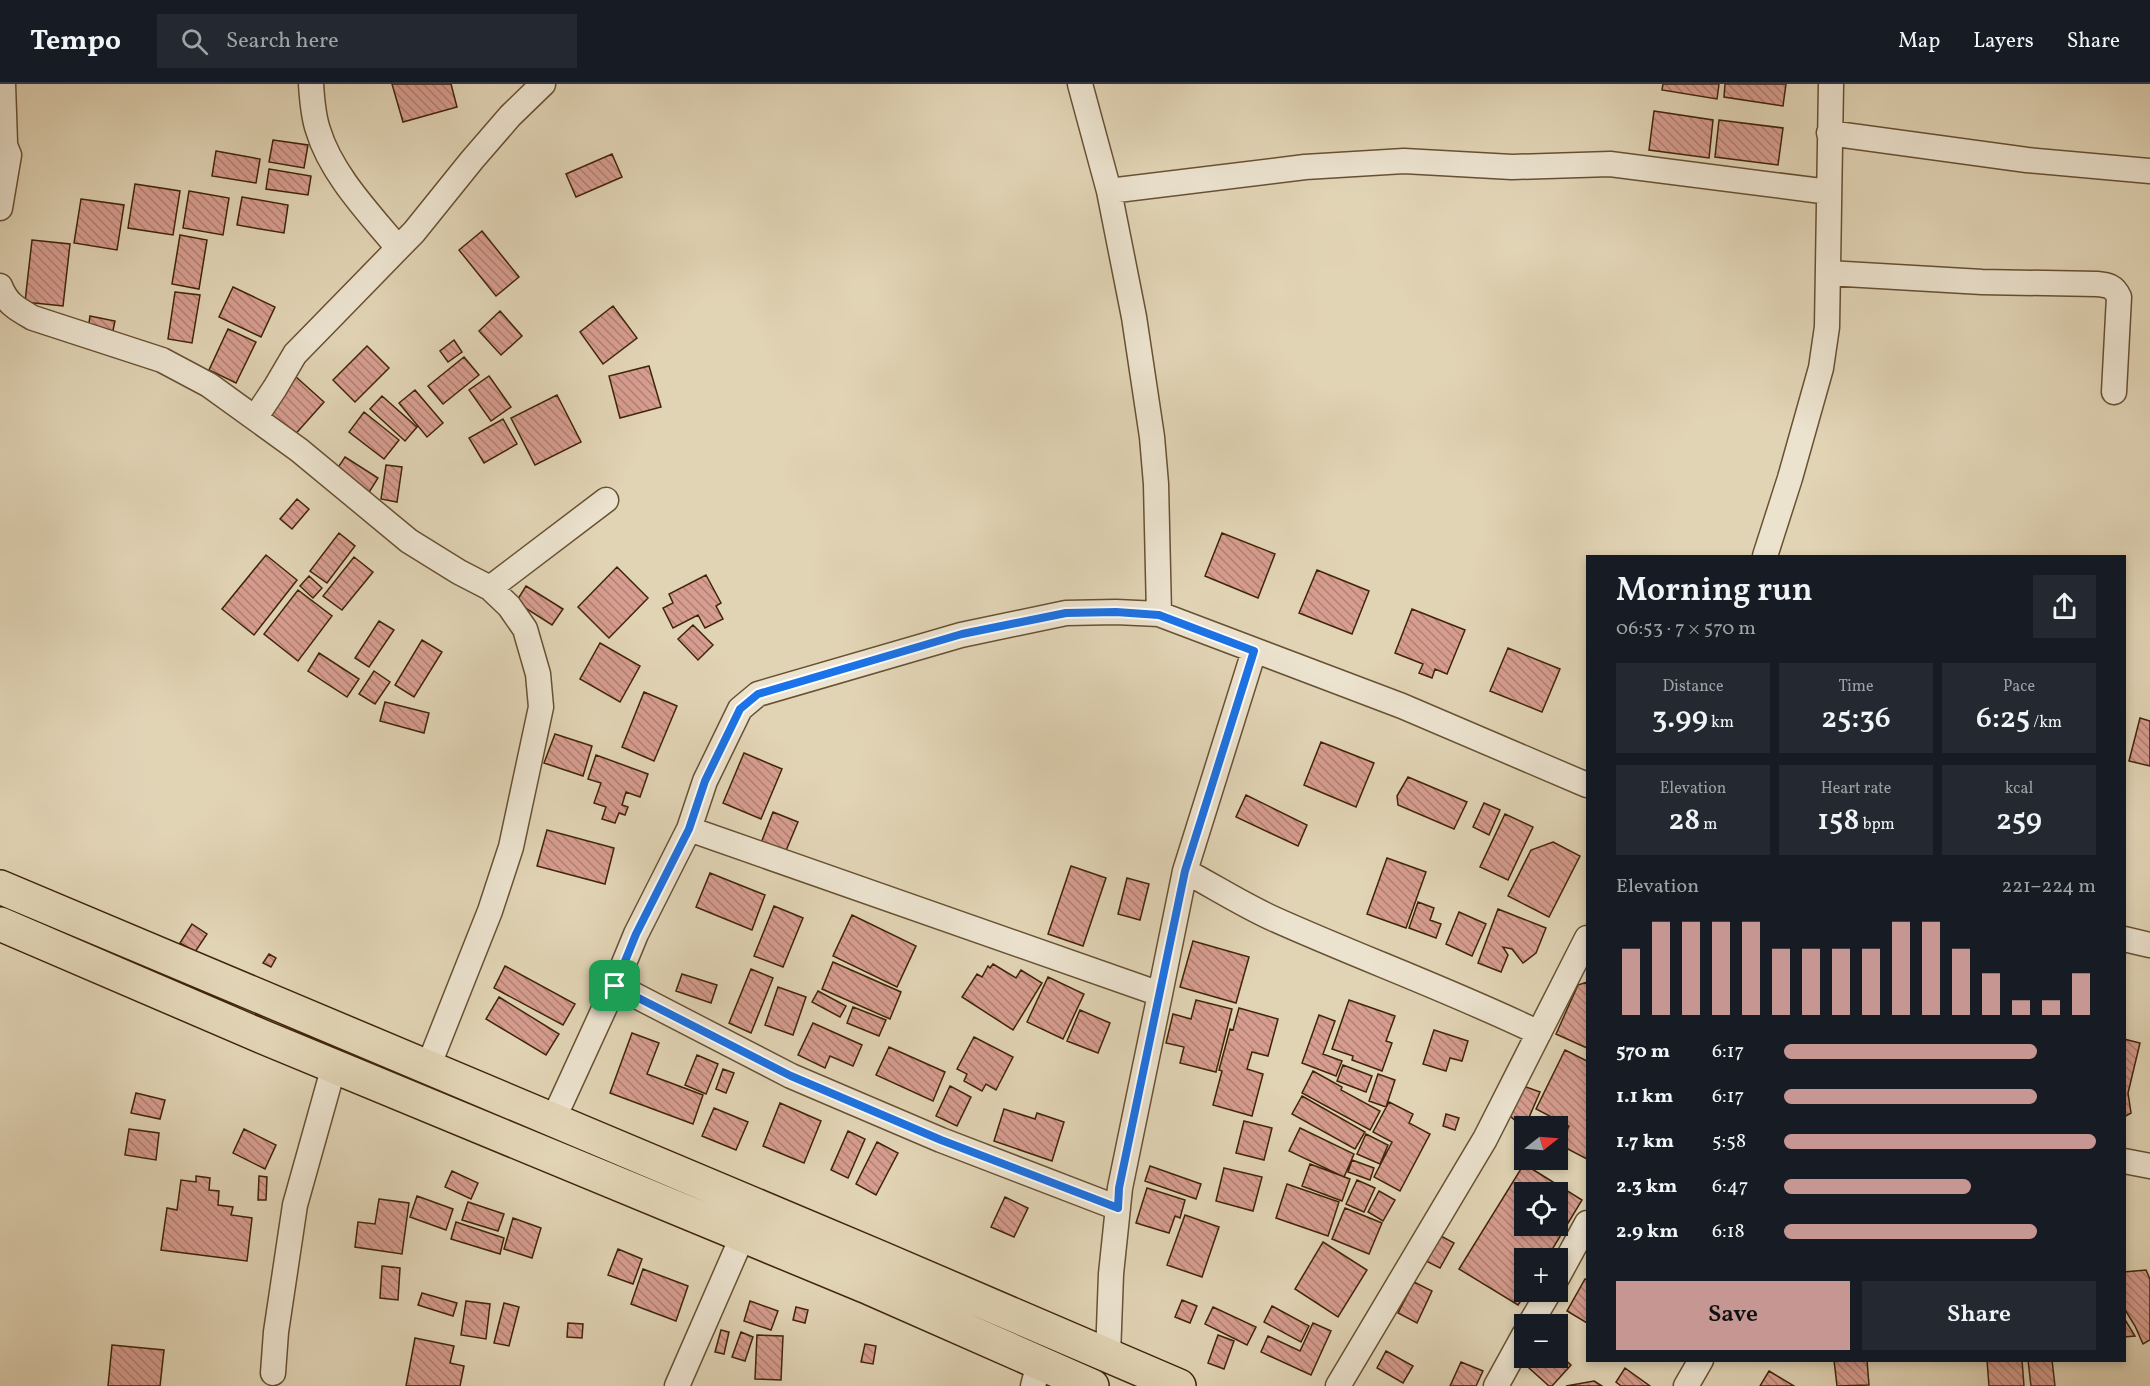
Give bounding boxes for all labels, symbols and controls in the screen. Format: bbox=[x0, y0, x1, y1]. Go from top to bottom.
search box bbox=[157, 14, 577, 68]
text: Tempo bbox=[30, 22, 121, 61]
icon: search bbox=[178, 25, 211, 58]
text: Search here bbox=[226, 26, 339, 57]
text: Map bbox=[1898, 27, 1940, 56]
text: Layers bbox=[1973, 27, 2034, 56]
text: Share bbox=[2067, 27, 2120, 56]
text: Morning run bbox=[1616, 569, 1813, 615]
button: share bbox=[2033, 575, 2096, 638]
text: 06:53 · 7 × 570 m bbox=[1616, 615, 1756, 643]
text: Distance bbox=[1662, 676, 1724, 698]
text: Time bbox=[1838, 676, 1874, 698]
text: Pace bbox=[2003, 676, 2035, 698]
text: 3.99 bbox=[1652, 698, 1708, 740]
text: 25:36 bbox=[1821, 698, 1891, 740]
text: 6:25 bbox=[1976, 698, 2030, 740]
text: km bbox=[1708, 712, 1734, 734]
text: /km bbox=[2030, 712, 2062, 734]
text: Elevation bbox=[1660, 778, 1726, 800]
text: Heart rate bbox=[1821, 778, 1891, 800]
text: kcal bbox=[2005, 778, 2033, 800]
text: 28 bbox=[1668, 800, 1700, 842]
text: 158 bbox=[1817, 800, 1859, 842]
text: 259 bbox=[1996, 800, 2042, 842]
text: m bbox=[1700, 814, 1718, 836]
text: bpm bbox=[1859, 814, 1895, 836]
text: Elevation bbox=[1616, 873, 1699, 901]
text: 221–224 m bbox=[2002, 873, 2096, 901]
pin bbox=[589, 960, 640, 1011]
icon: arrive bbox=[598, 969, 631, 1002]
text: 570 m bbox=[1616, 1038, 1670, 1066]
text: 6:17 bbox=[1712, 1038, 1744, 1066]
text: 1.1 km bbox=[1616, 1083, 1673, 1111]
text: 6:17 bbox=[1712, 1083, 1744, 1111]
north arrow bbox=[1514, 1116, 1568, 1170]
map controls bbox=[1514, 1116, 1568, 1368]
text: 1.7 km bbox=[1616, 1128, 1674, 1156]
text: 5:58 bbox=[1712, 1128, 1746, 1156]
text: 2.3 km bbox=[1616, 1173, 1677, 1201]
text: 6:47 bbox=[1712, 1173, 1748, 1201]
button: locate bbox=[1514, 1182, 1568, 1236]
text: 2.9 km bbox=[1616, 1218, 1679, 1246]
text: 6:18 bbox=[1712, 1218, 1745, 1246]
button: + bbox=[1514, 1248, 1568, 1302]
button: Save bbox=[1616, 1281, 1850, 1350]
button: Share bbox=[1862, 1281, 2096, 1350]
button: − bbox=[1514, 1314, 1568, 1368]

